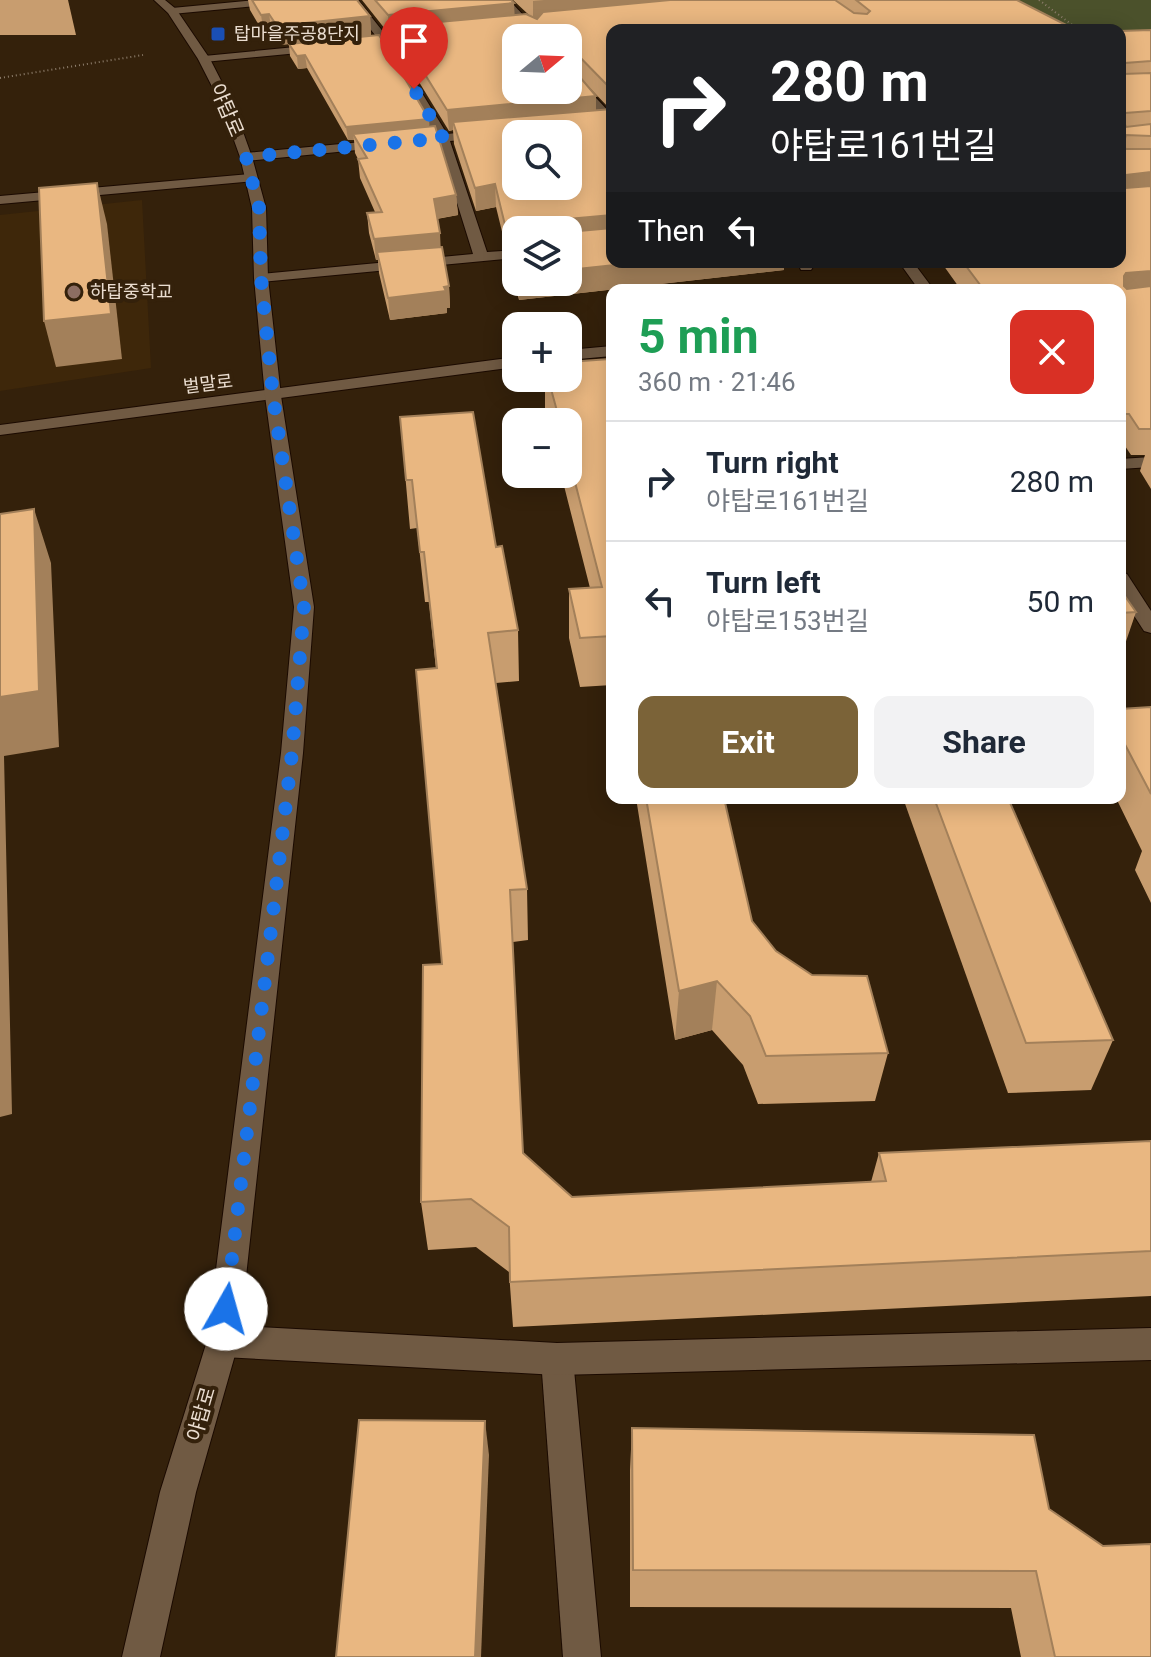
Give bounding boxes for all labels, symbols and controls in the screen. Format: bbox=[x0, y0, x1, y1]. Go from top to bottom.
pin bbox=[380, 7, 448, 89]
icon: arrive bbox=[392, 19, 436, 63]
place label: 탑마을주공8단지 bbox=[234, 23, 360, 44]
north arrow bbox=[502, 24, 582, 104]
map controls bbox=[502, 24, 582, 488]
marker: 탑마을주공8단지 bbox=[209, 25, 227, 43]
text: 280 m bbox=[770, 49, 929, 115]
icon: right bbox=[638, 56, 742, 160]
street label: 야탑로 bbox=[205, 80, 249, 140]
button: search bbox=[502, 120, 582, 200]
text: 야탑로161번길 bbox=[770, 125, 996, 167]
icon: left bbox=[721, 208, 765, 252]
text: Then bbox=[638, 213, 705, 248]
button: layers bbox=[502, 216, 582, 296]
place label: 하탑중학교 bbox=[90, 281, 173, 302]
marker: 하탑중학교 bbox=[65, 283, 83, 301]
text: 5 min bbox=[638, 308, 759, 365]
button: close bbox=[1010, 310, 1094, 394]
button: + bbox=[502, 312, 582, 392]
text: 360 m · 21:46 bbox=[638, 367, 796, 397]
street label: 벌말로 bbox=[182, 370, 234, 397]
button: − bbox=[502, 408, 582, 488]
text: Turn right bbox=[706, 445, 839, 480]
icon: right bbox=[638, 459, 682, 503]
text: 280 m bbox=[1010, 464, 1094, 499]
text: 야탑로161번길 bbox=[706, 486, 869, 516]
text: Turn left bbox=[706, 565, 821, 600]
icon: left bbox=[638, 579, 682, 623]
text: 50 m bbox=[1027, 584, 1094, 619]
text: 야탑로153번길 bbox=[706, 606, 869, 636]
button: Exit bbox=[638, 696, 858, 788]
button: Share bbox=[874, 696, 1094, 788]
position arrow bbox=[184, 1267, 268, 1351]
street label: 야탑로 bbox=[182, 1384, 220, 1444]

